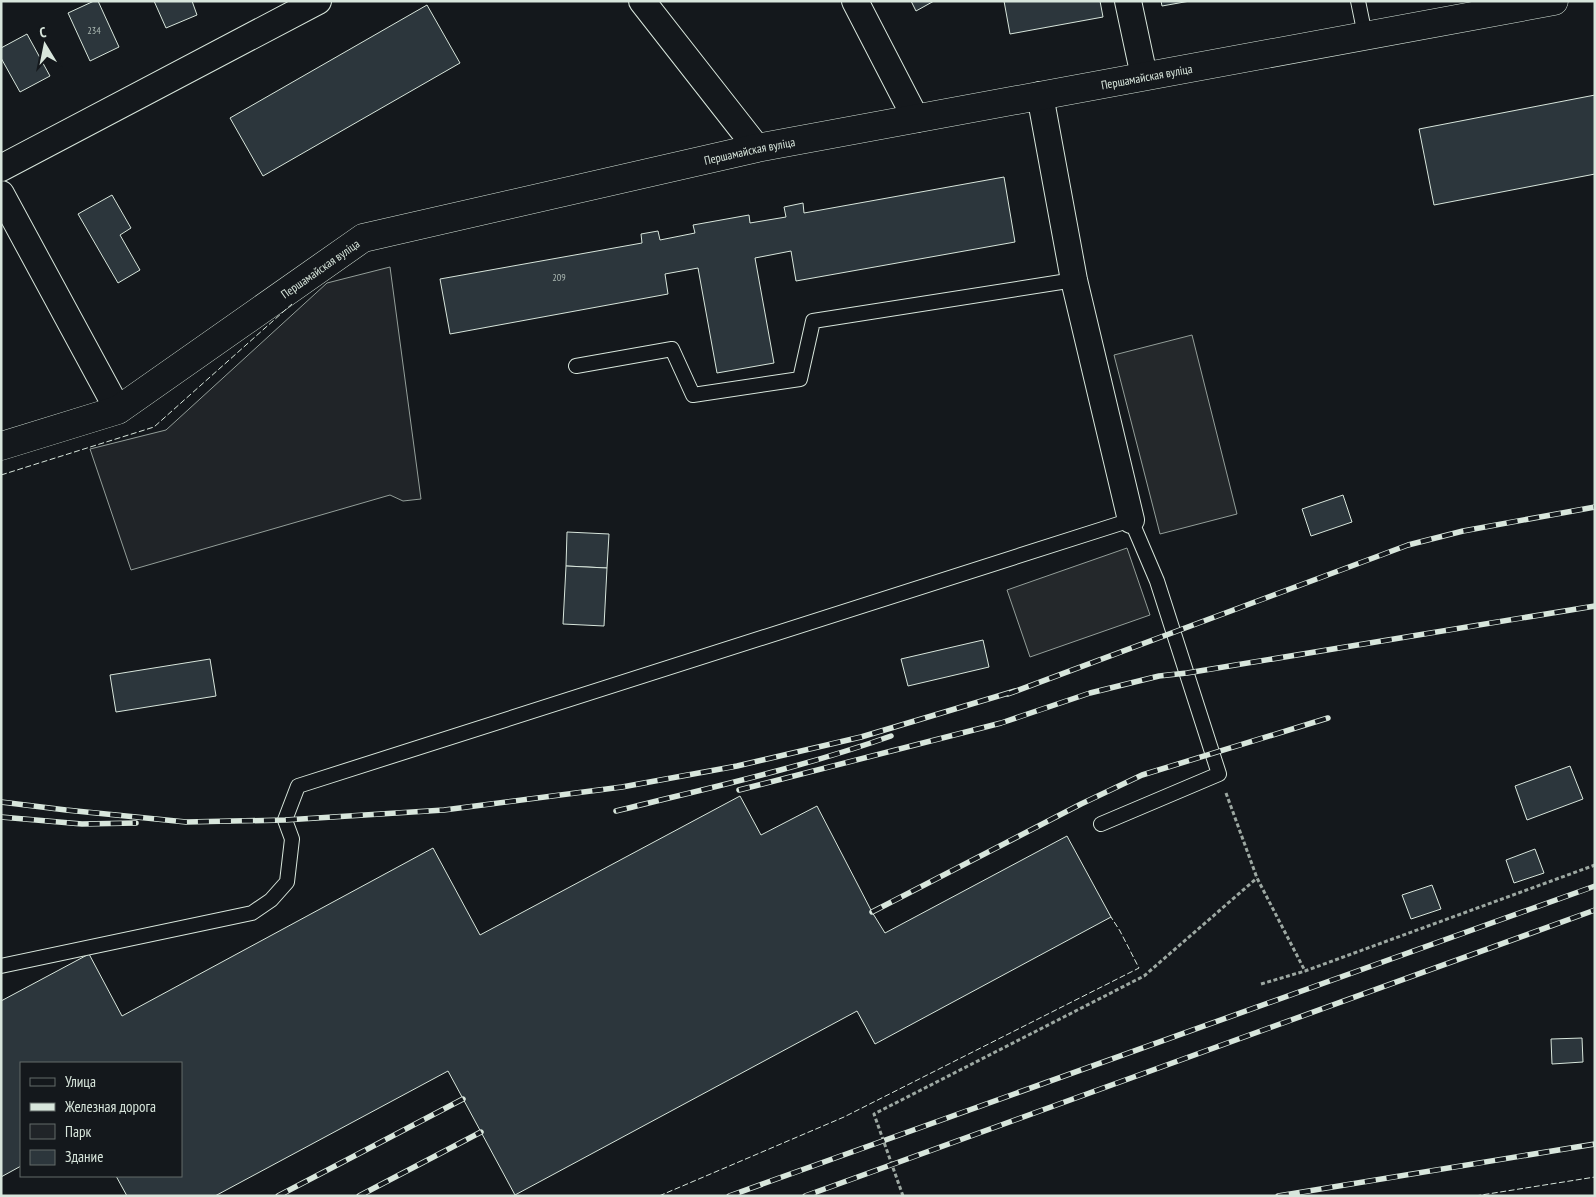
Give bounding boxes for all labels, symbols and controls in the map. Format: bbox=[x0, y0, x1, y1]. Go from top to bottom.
north arrow bbox=[20, 20, 70, 70]
text: С bbox=[38, 23, 48, 42]
house number: 234 bbox=[87, 24, 101, 37]
street label: Першамайская вуліца bbox=[1100, 60, 1194, 92]
street label: Першамайская вуліца bbox=[702, 134, 796, 167]
street label: Першамайская вуліца bbox=[278, 235, 362, 301]
house number: 209 bbox=[552, 271, 566, 284]
legend bbox=[20, 1062, 182, 1177]
text: Улица bbox=[65, 1072, 96, 1091]
text: Железная дорога bbox=[64, 1097, 156, 1116]
text: Парк bbox=[65, 1122, 91, 1141]
text: Здание bbox=[65, 1147, 103, 1166]

